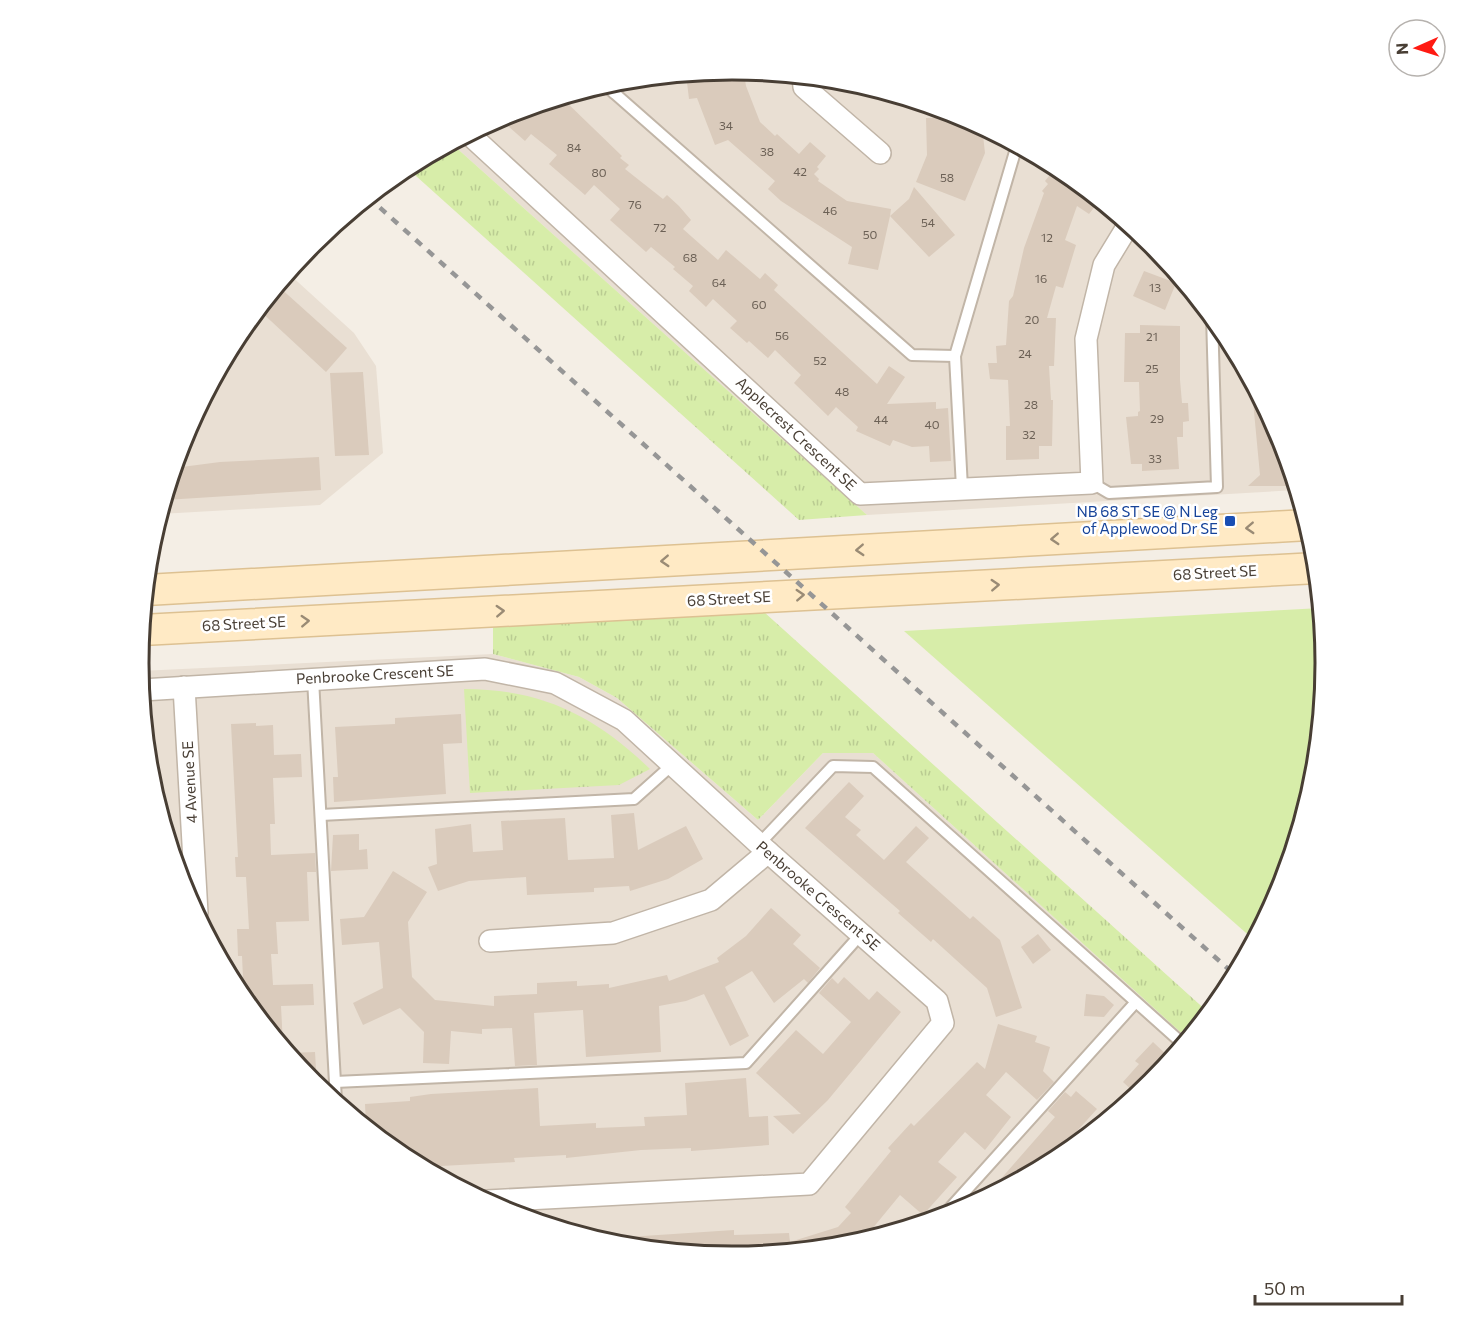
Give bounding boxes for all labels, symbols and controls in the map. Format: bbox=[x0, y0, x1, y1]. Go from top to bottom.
north arrow bbox=[1387, 18, 1447, 78]
text: N bbox=[1392, 42, 1411, 55]
house number: 34 bbox=[719, 118, 733, 132]
house number: 84 bbox=[567, 140, 581, 154]
house number: 38 bbox=[760, 144, 774, 158]
house number: 42 bbox=[793, 164, 807, 178]
house number: 80 bbox=[591, 165, 607, 179]
house number: 58 bbox=[940, 170, 954, 184]
house number: 76 bbox=[628, 197, 642, 211]
house number: 46 bbox=[823, 203, 837, 217]
house number: 54 bbox=[921, 215, 935, 229]
house number: 72 bbox=[654, 220, 667, 234]
house number: 50 bbox=[863, 227, 878, 241]
house number: 12 bbox=[1041, 230, 1053, 244]
house number: 68 bbox=[683, 250, 697, 264]
house number: 16 bbox=[1035, 271, 1047, 285]
house number: 64 bbox=[712, 275, 726, 289]
house number: 13 bbox=[1149, 280, 1161, 294]
house number: 60 bbox=[751, 297, 767, 311]
house number: 20 bbox=[1025, 312, 1039, 326]
house number: 56 bbox=[775, 328, 789, 342]
house number: 21 bbox=[1146, 329, 1158, 343]
house number: 24 bbox=[1018, 346, 1032, 360]
house number: 52 bbox=[813, 353, 827, 367]
house number: 25 bbox=[1145, 361, 1159, 375]
street label: Applecrest Crescent SE bbox=[733, 373, 861, 494]
house number: 48 bbox=[835, 384, 849, 398]
house number: 28 bbox=[1024, 397, 1038, 411]
house number: 29 bbox=[1150, 411, 1164, 425]
house number: 44 bbox=[874, 412, 888, 426]
house number: 40 bbox=[924, 417, 940, 431]
house number: 32 bbox=[1022, 427, 1036, 441]
house number: 33 bbox=[1148, 451, 1162, 465]
place label: NB 68 ST SE @ N Leg of Applewood Dr SE bbox=[1076, 502, 1218, 537]
marker: NB 68 ST SE @ N Leg of Applewood Dr SE bbox=[1223, 514, 1237, 528]
one-way arrow bbox=[1245, 521, 1254, 534]
one-way arrow bbox=[1050, 533, 1059, 546]
one-way arrow bbox=[856, 544, 865, 557]
one-way arrow bbox=[661, 555, 670, 568]
street label: 68 Street SE bbox=[1173, 561, 1257, 583]
one-way arrow bbox=[990, 578, 999, 591]
street label: 68 Street SE bbox=[687, 587, 771, 609]
one-way arrow bbox=[795, 589, 804, 602]
one-way arrow bbox=[496, 605, 505, 618]
street label: 68 Street SE bbox=[202, 612, 286, 634]
one-way arrow bbox=[301, 615, 310, 628]
street label: Penbrooke Crescent SE bbox=[295, 661, 454, 687]
street label: 4 Avenue SE bbox=[178, 740, 200, 824]
street label: Penbrooke Crescent SE bbox=[753, 837, 884, 954]
scale bar bbox=[1255, 1268, 1402, 1306]
text: 50 m bbox=[1264, 1277, 1305, 1299]

